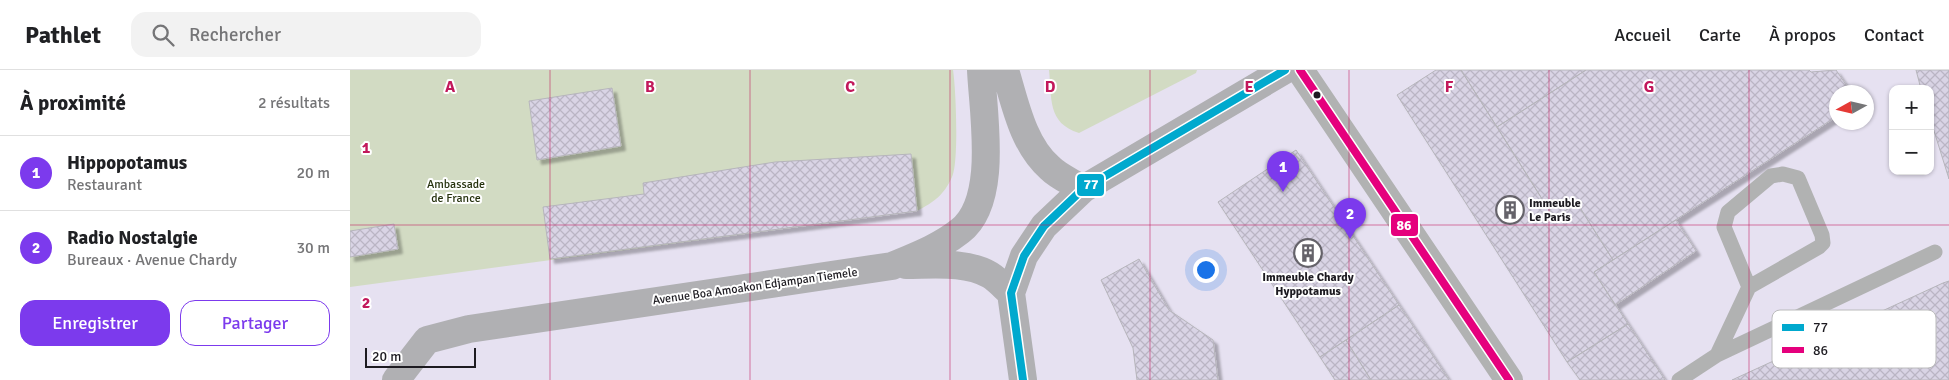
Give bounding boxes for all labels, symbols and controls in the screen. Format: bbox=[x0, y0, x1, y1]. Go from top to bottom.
search box bbox=[131, 12, 481, 57]
text: Pathlet bbox=[25, 20, 101, 50]
icon: search bbox=[149, 21, 177, 49]
text: Rechercher bbox=[189, 23, 281, 47]
text: Accueil bbox=[1614, 24, 1671, 46]
text: Carte bbox=[1699, 24, 1741, 46]
text: À propos bbox=[1769, 24, 1836, 46]
text: Contact bbox=[1864, 24, 1924, 46]
text: A bbox=[445, 77, 456, 97]
text: B bbox=[645, 77, 655, 97]
text: C bbox=[845, 77, 855, 97]
text: D bbox=[1045, 77, 1056, 97]
text: E bbox=[1244, 77, 1254, 97]
text: F bbox=[1445, 77, 1454, 97]
text: G bbox=[1644, 77, 1654, 97]
north arrow bbox=[1829, 85, 1874, 130]
map controls bbox=[1889, 85, 1934, 175]
button: + bbox=[1889, 85, 1934, 130]
text: À proximité bbox=[20, 90, 126, 116]
unlabelled marker bbox=[1312, 90, 1322, 100]
text: 2 résultats bbox=[258, 93, 330, 113]
button: − bbox=[1889, 130, 1934, 175]
text: 1 bbox=[362, 138, 371, 158]
text: Hippopotamus bbox=[67, 151, 187, 175]
pin: 1 bbox=[1267, 151, 1299, 192]
text: 1 bbox=[32, 163, 40, 183]
text: 20 m bbox=[296, 163, 330, 183]
line badge: 77 bbox=[1076, 173, 1105, 197]
text: Restaurant bbox=[67, 175, 142, 195]
text: 77 bbox=[1083, 176, 1099, 193]
park label: Ambassade de France bbox=[427, 177, 485, 206]
building icon: Immeuble Le Paris bbox=[1495, 195, 1525, 225]
place label: Immeuble Le Paris bbox=[1529, 196, 1581, 225]
pin: 2 bbox=[1334, 198, 1366, 239]
line badge: 86 bbox=[1390, 213, 1419, 237]
text: 86 bbox=[1396, 217, 1412, 234]
text: Radio Nostalgie bbox=[67, 226, 198, 250]
text: 2 bbox=[32, 238, 40, 258]
text: 30 m bbox=[296, 238, 330, 258]
building icon: Immeuble Chardy Hyppotamus bbox=[1293, 238, 1323, 268]
text: Bureaux · Avenue Chardy bbox=[67, 250, 237, 270]
your location bbox=[1193, 257, 1219, 283]
street label: Avenue Boa Amoakon Edjampan Tiemele bbox=[652, 265, 858, 308]
place label: Immeuble Chardy Hyppotamus bbox=[1262, 270, 1354, 299]
text: 2 bbox=[362, 293, 370, 313]
button: Enregistrer bbox=[20, 300, 170, 346]
button: Partager bbox=[180, 300, 330, 346]
legend bbox=[1772, 310, 1936, 368]
text: 77 bbox=[1813, 319, 1828, 336]
text: 86 bbox=[1813, 342, 1828, 359]
scale bar bbox=[365, 345, 476, 368]
text: 20 m bbox=[372, 348, 401, 365]

